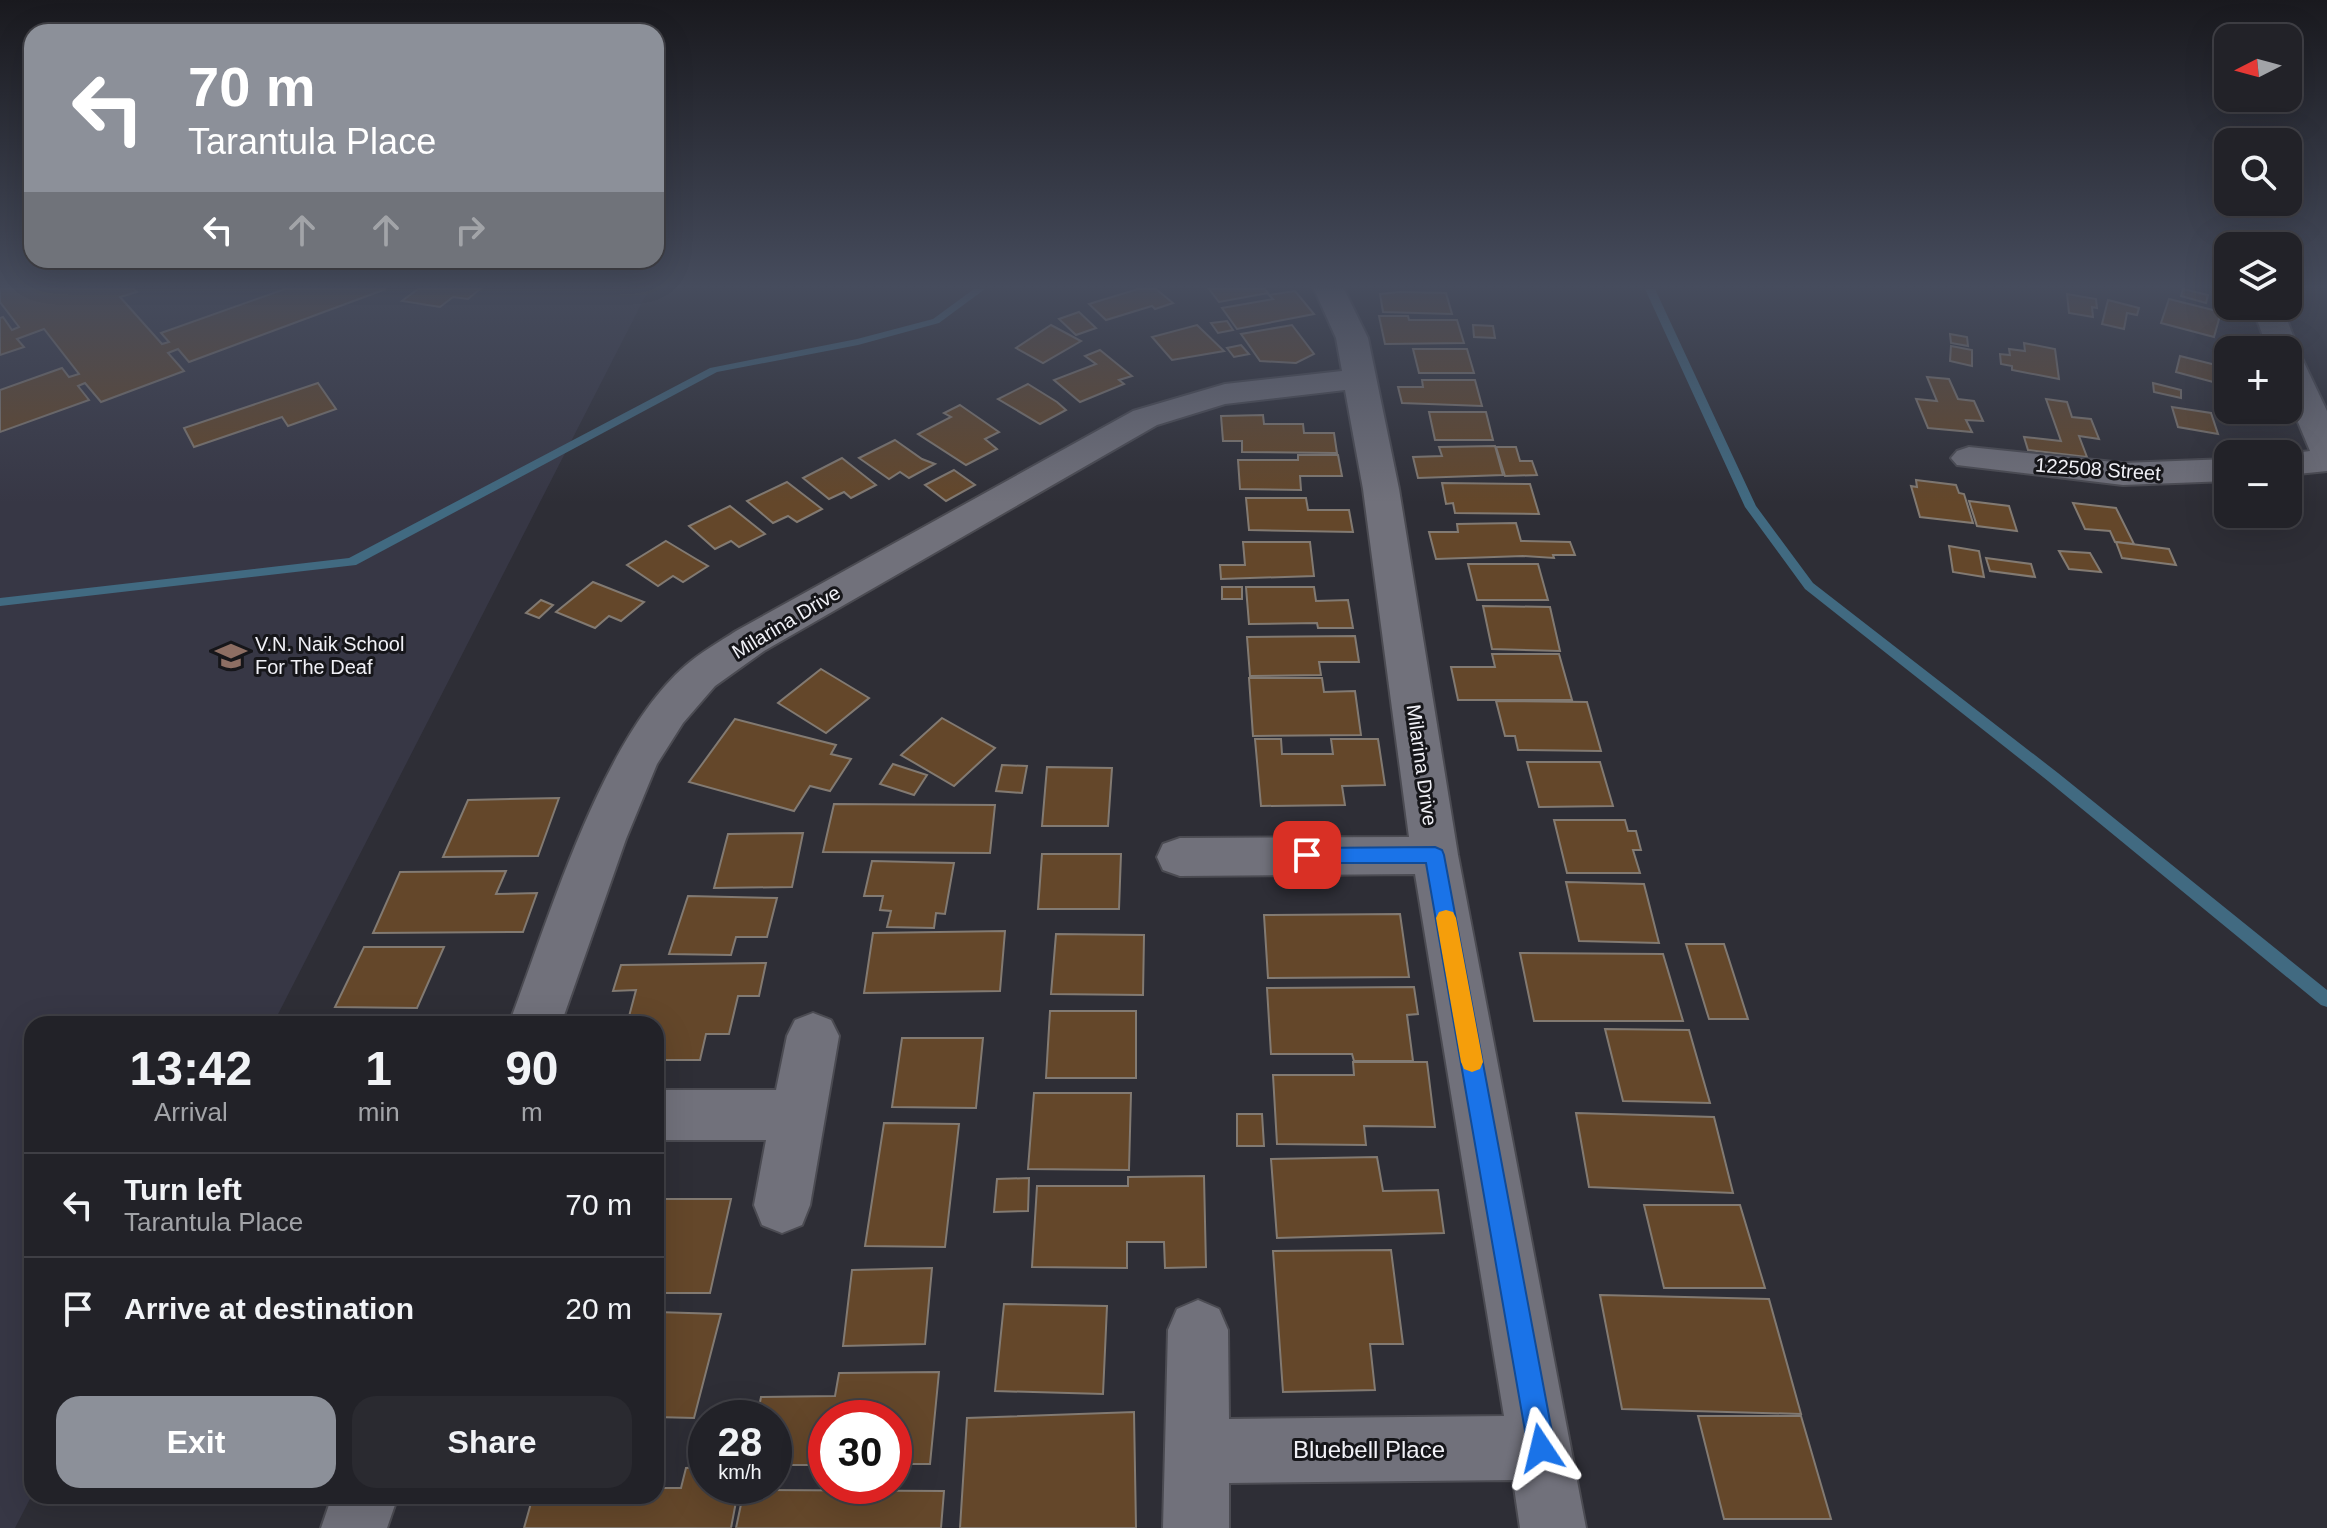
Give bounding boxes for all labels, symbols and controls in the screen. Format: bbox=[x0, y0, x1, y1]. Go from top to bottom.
north arrow bbox=[2214, 24, 2302, 112]
map controls bbox=[2214, 24, 2302, 528]
text: 70 m bbox=[188, 55, 316, 118]
icon: left bbox=[56, 56, 160, 160]
text: Tarantula Place bbox=[188, 121, 436, 162]
button: search bbox=[2214, 128, 2302, 216]
icon: left bbox=[196, 208, 240, 252]
icon: ahead bbox=[280, 208, 324, 252]
icon: ahead bbox=[364, 208, 408, 252]
icon: right bbox=[448, 208, 492, 252]
button: layers bbox=[2214, 232, 2302, 320]
button: + bbox=[2214, 336, 2302, 424]
button: − bbox=[2214, 440, 2302, 528]
street label: 122508 Street bbox=[2035, 454, 2162, 484]
street label: Milarina Drive bbox=[728, 581, 844, 663]
place label: V.N. Naik School For The Deaf bbox=[255, 633, 404, 678]
school or university icon: V.N. Naik School For The Deaf bbox=[214, 639, 248, 673]
street label: Milarina Drive bbox=[1403, 703, 1441, 827]
pin bbox=[1273, 821, 1341, 889]
icon: arrive bbox=[1285, 833, 1329, 877]
text: 13:42 bbox=[129, 1042, 252, 1095]
text: 1 bbox=[365, 1042, 392, 1095]
text: 90 bbox=[505, 1042, 559, 1095]
text: Arrival bbox=[154, 1097, 228, 1127]
text: min bbox=[358, 1097, 400, 1127]
text: m bbox=[521, 1097, 543, 1127]
text: Turn left bbox=[124, 1173, 242, 1206]
icon: left bbox=[56, 1183, 100, 1227]
text: 70 m bbox=[565, 1188, 632, 1221]
text: Tarantula Place bbox=[124, 1207, 303, 1237]
icon: arrive bbox=[56, 1287, 100, 1331]
text: Arrive at destination bbox=[124, 1292, 414, 1325]
text: 20 m bbox=[565, 1292, 632, 1325]
button: Exit bbox=[56, 1396, 336, 1488]
button: Share bbox=[352, 1396, 632, 1488]
speed limit sign: 30 bbox=[808, 1400, 912, 1504]
position arrow bbox=[1499, 1406, 1583, 1490]
text: 28 bbox=[718, 1420, 762, 1464]
street label: Bluebell Place bbox=[1293, 1436, 1445, 1463]
text: km/h bbox=[718, 1461, 762, 1483]

